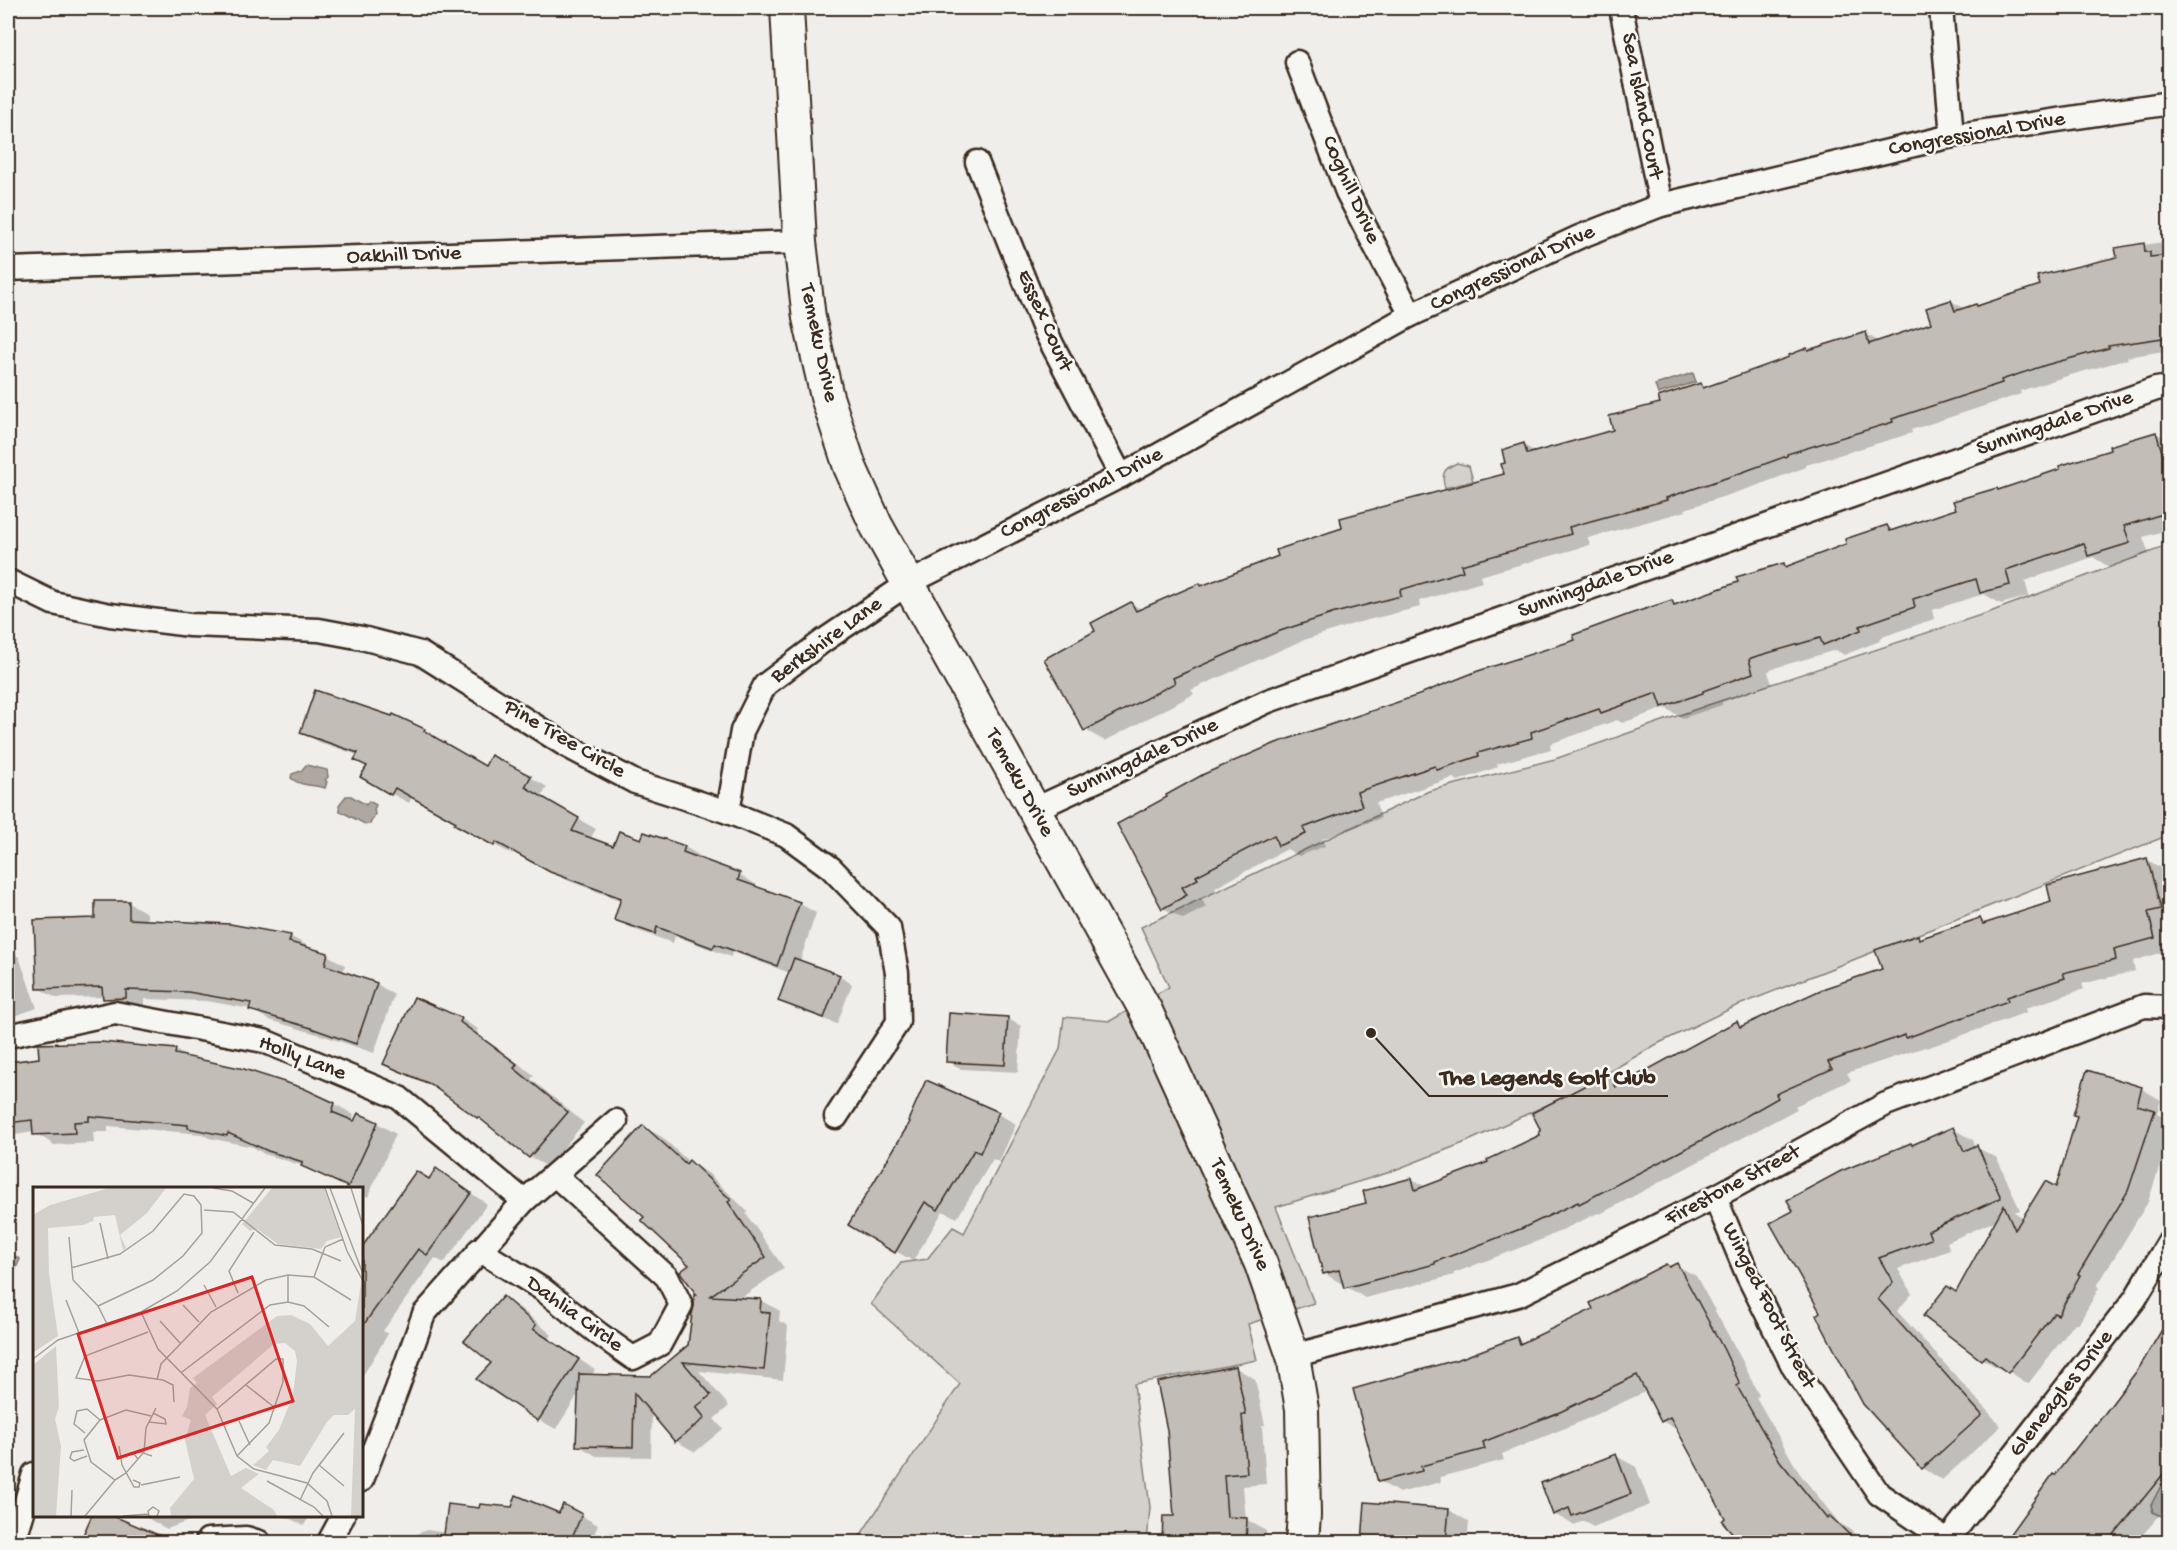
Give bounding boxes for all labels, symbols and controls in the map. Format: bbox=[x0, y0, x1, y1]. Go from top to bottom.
street label: Sea Island Court bbox=[1614, 31, 1668, 183]
street label: Congressional Drive bbox=[1887, 107, 2068, 163]
street label: Coghill Drive bbox=[1315, 132, 1386, 249]
street label: Congressional Drive bbox=[1427, 219, 1600, 319]
street label: Oakhill Drive bbox=[346, 241, 462, 271]
street label: Essex Court bbox=[1010, 266, 1079, 378]
street label: Temeku Drive bbox=[792, 280, 843, 405]
street label: Sunningdale Drive bbox=[1973, 385, 2137, 463]
street label: Congressional Drive bbox=[997, 442, 1168, 546]
street label: Sunningdale Drive bbox=[1515, 545, 1678, 625]
street label: Berkshire Lane bbox=[765, 592, 888, 691]
street label: Pine Tree Circle bbox=[498, 694, 630, 786]
street label: Sunningdale Drive bbox=[1063, 712, 1223, 805]
street label: Temeku Drive bbox=[978, 722, 1060, 842]
street label: Holly Lane bbox=[254, 1030, 350, 1088]
callout: The Legends Golf Club bbox=[1429, 1054, 1668, 1096]
text: The Legends Golf Club bbox=[1438, 1065, 1656, 1094]
street label: Firestone Street bbox=[1660, 1139, 1807, 1233]
street label: Temeku Drive bbox=[1202, 1153, 1276, 1276]
inset map bbox=[33, 1187, 363, 1517]
street label: Winged Foot Street bbox=[1715, 1219, 1822, 1395]
street label: Dahlia Circle bbox=[519, 1270, 628, 1359]
street label: Gleneagles Drive bbox=[2004, 1325, 2120, 1463]

